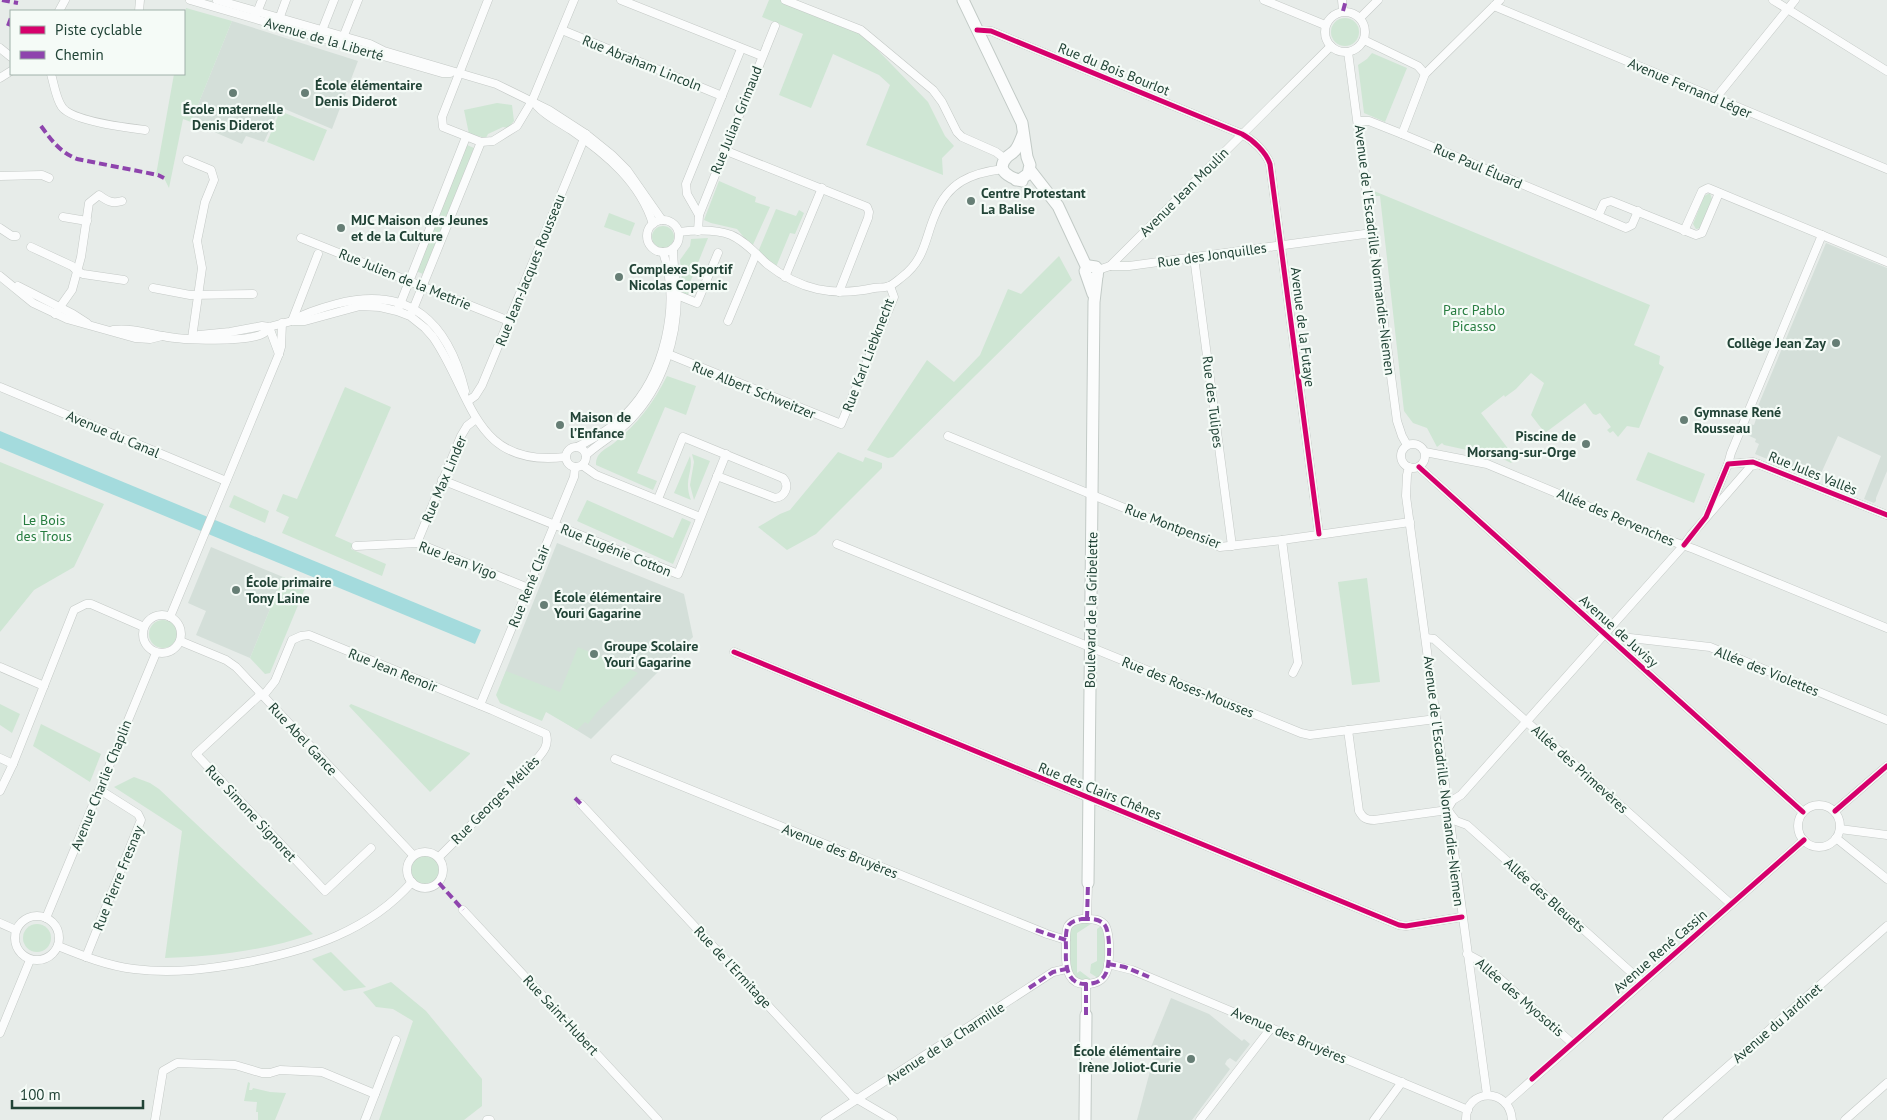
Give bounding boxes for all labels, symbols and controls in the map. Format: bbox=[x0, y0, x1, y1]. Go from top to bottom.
legend bbox=[10, 10, 185, 75]
street label: Avenue de la Liberté bbox=[262, 13, 386, 65]
text: Piste cyclable bbox=[55, 20, 142, 39]
street label: Rue Abraham Lincoln bbox=[580, 31, 704, 95]
street label: Rue du Bois Bourlot bbox=[1056, 38, 1173, 100]
text: Chemin bbox=[55, 45, 104, 64]
street label: Avenue Fernand Léger bbox=[1625, 54, 1755, 122]
street label: Rue Julian Grimaud bbox=[706, 63, 766, 177]
place label: École élémentaire Denis Diderot bbox=[315, 76, 422, 110]
marker: École maternelle Denis Diderot bbox=[227, 87, 239, 99]
marker: École élémentaire Denis Diderot bbox=[299, 87, 311, 99]
place label: École maternelle Denis Diderot bbox=[183, 100, 283, 134]
street label: Avenue de l'Escadrille Normandie-Niemen bbox=[1351, 124, 1399, 376]
street label: Rue Paul Éluard bbox=[1431, 139, 1525, 193]
street label: Avenue Jean Moulin bbox=[1136, 144, 1232, 240]
place label: Centre Protestant La Balise bbox=[981, 184, 1086, 218]
street label: Rue Jean-Jacques Rousseau bbox=[491, 191, 569, 349]
marker: Centre Protestant La Balise bbox=[965, 195, 977, 207]
place label: MJC Maison des Jeunes et de la Culture bbox=[351, 211, 488, 245]
marker: MJC Maison des Jeunes et de la Culture bbox=[335, 222, 347, 234]
street label: Rue des Jonquilles bbox=[1156, 238, 1268, 272]
street label: Rue Julien de la Mettrie bbox=[336, 244, 474, 314]
place label: Complexe Sportif Nicolas Copernic bbox=[629, 260, 734, 294]
street label: Avenue de la Futaye bbox=[1287, 266, 1319, 388]
marker: Complexe Sportif Nicolas Copernic bbox=[613, 271, 625, 283]
street label: Rue Karl Liebknecht bbox=[838, 296, 898, 414]
park label: Parc Pablo Picasso bbox=[1443, 301, 1505, 335]
place label: Collège Jean Zay bbox=[1727, 334, 1826, 352]
marker: Collège Jean Zay bbox=[1830, 337, 1842, 349]
street label: Rue des Tulipes bbox=[1198, 355, 1228, 449]
street label: Rue Albert Schweitzer bbox=[690, 357, 819, 423]
place label: Gymnase René Rousseau bbox=[1694, 403, 1781, 437]
street label: Avenue du Canal bbox=[64, 406, 162, 462]
place label: Maison de l’Enfance bbox=[570, 408, 631, 442]
marker: Gymnase René Rousseau bbox=[1678, 414, 1690, 426]
marker: Maison de l’Enfance bbox=[554, 419, 566, 431]
place label: Piscine de Morsang-sur-Orge bbox=[1467, 427, 1576, 461]
street label: Rue Max Linder bbox=[418, 432, 471, 525]
marker: Piscine de Morsang-sur-Orge bbox=[1580, 438, 1592, 450]
street label: Rue Jules Vallès bbox=[1766, 447, 1860, 499]
street label: Allée des Pervenches bbox=[1554, 484, 1678, 550]
street label: Rue Montpensier bbox=[1122, 499, 1224, 553]
park label: Le Bois des Trous bbox=[16, 511, 72, 545]
street label: Rue Eugénie Cotton bbox=[558, 520, 674, 580]
street label: Boulevard de la Gribelette bbox=[1081, 532, 1101, 688]
street label: Rue Jean Vigo bbox=[416, 537, 500, 583]
street label: Rue René Clair bbox=[504, 542, 554, 630]
place label: École primaire Tony Laine bbox=[246, 573, 332, 607]
marker: École primaire Tony Laine bbox=[230, 584, 242, 596]
place label: École élémentaire Youri Gagarine bbox=[553, 588, 661, 622]
street label: Avenue de Juvisy bbox=[1576, 591, 1663, 672]
marker: École élémentaire Youri Gagarine bbox=[538, 599, 550, 611]
place label: Groupe Scolaire Youri Gagarine bbox=[603, 637, 698, 671]
street label: Allée des Violettes bbox=[1712, 642, 1822, 700]
street label: Rue Jean Renoir bbox=[346, 644, 440, 696]
marker: Groupe Scolaire Youri Gagarine bbox=[588, 648, 600, 660]
street label: Rue des Roses-Mousses bbox=[1119, 652, 1257, 722]
street label: Avenue de l'Escadrille Normandie-Niemen bbox=[1420, 655, 1468, 907]
street label: Rue Abel Gance bbox=[265, 699, 341, 779]
street label: Avenue Charlie Chaplin bbox=[67, 717, 135, 853]
street label: Allée des Primevères bbox=[1528, 721, 1632, 817]
street label: Rue Georges Méliès bbox=[447, 752, 543, 848]
street label: Rue des Clairs Chênes bbox=[1036, 758, 1164, 824]
street label: Rue Simone Signoret bbox=[202, 761, 301, 865]
street label: Avenue des Bruyères bbox=[779, 820, 901, 883]
street label: Rue Pierre Fresnay bbox=[89, 822, 147, 933]
street label: Allée des Bleuets bbox=[1501, 854, 1589, 936]
street label: Avenue René Cassin bbox=[1609, 905, 1711, 997]
street label: Rue de l'Ermitage bbox=[690, 922, 776, 1012]
street label: Allée des Myosotis bbox=[1472, 954, 1568, 1040]
street label: Rue Saint-Hubert bbox=[519, 971, 603, 1059]
street label: Avenue du Jardinet bbox=[1729, 979, 1826, 1067]
street label: Avenue de la Charmille bbox=[882, 998, 1008, 1088]
street label: Avenue des Bruyères bbox=[1229, 1003, 1349, 1067]
place label: École élémentaire Irène Joliot-Curie bbox=[1074, 1042, 1181, 1076]
marker: École élémentaire Irène Joliot-Curie bbox=[1185, 1053, 1197, 1065]
scale bar bbox=[12, 1078, 144, 1110]
text: 100 m bbox=[20, 1085, 61, 1104]

